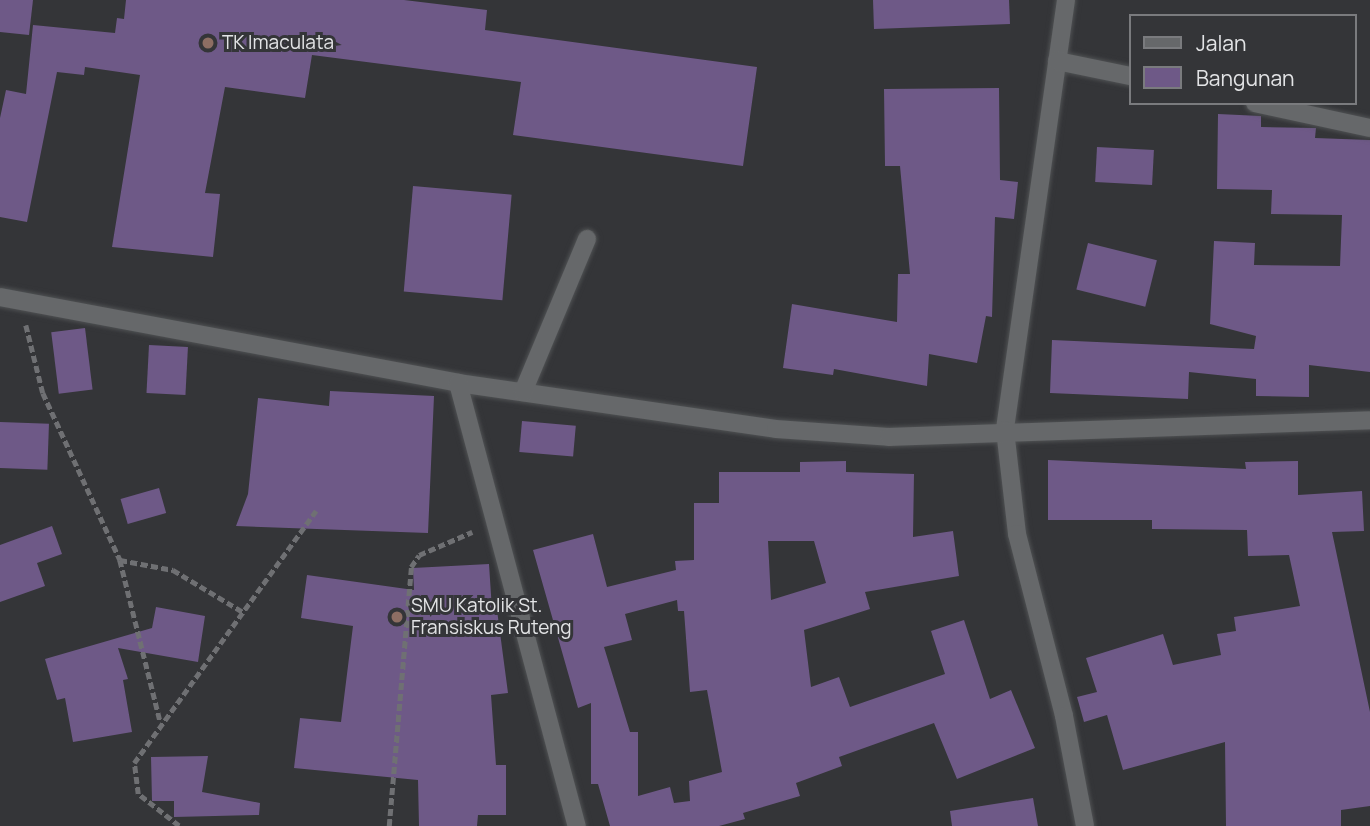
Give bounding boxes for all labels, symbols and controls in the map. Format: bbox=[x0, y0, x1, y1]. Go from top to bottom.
legend bbox=[1128, 14, 1356, 105]
text: Jalan bbox=[1196, 29, 1246, 57]
place label: TK Imaculata bbox=[222, 32, 334, 54]
marker: TK Imaculata bbox=[200, 35, 216, 51]
text: Bangunan bbox=[1196, 64, 1295, 92]
place label: SMU Katolik St. Fransiskus Ruteng bbox=[411, 595, 572, 639]
marker: SMU Katolik St. Fransiskus Ruteng bbox=[389, 609, 405, 625]

